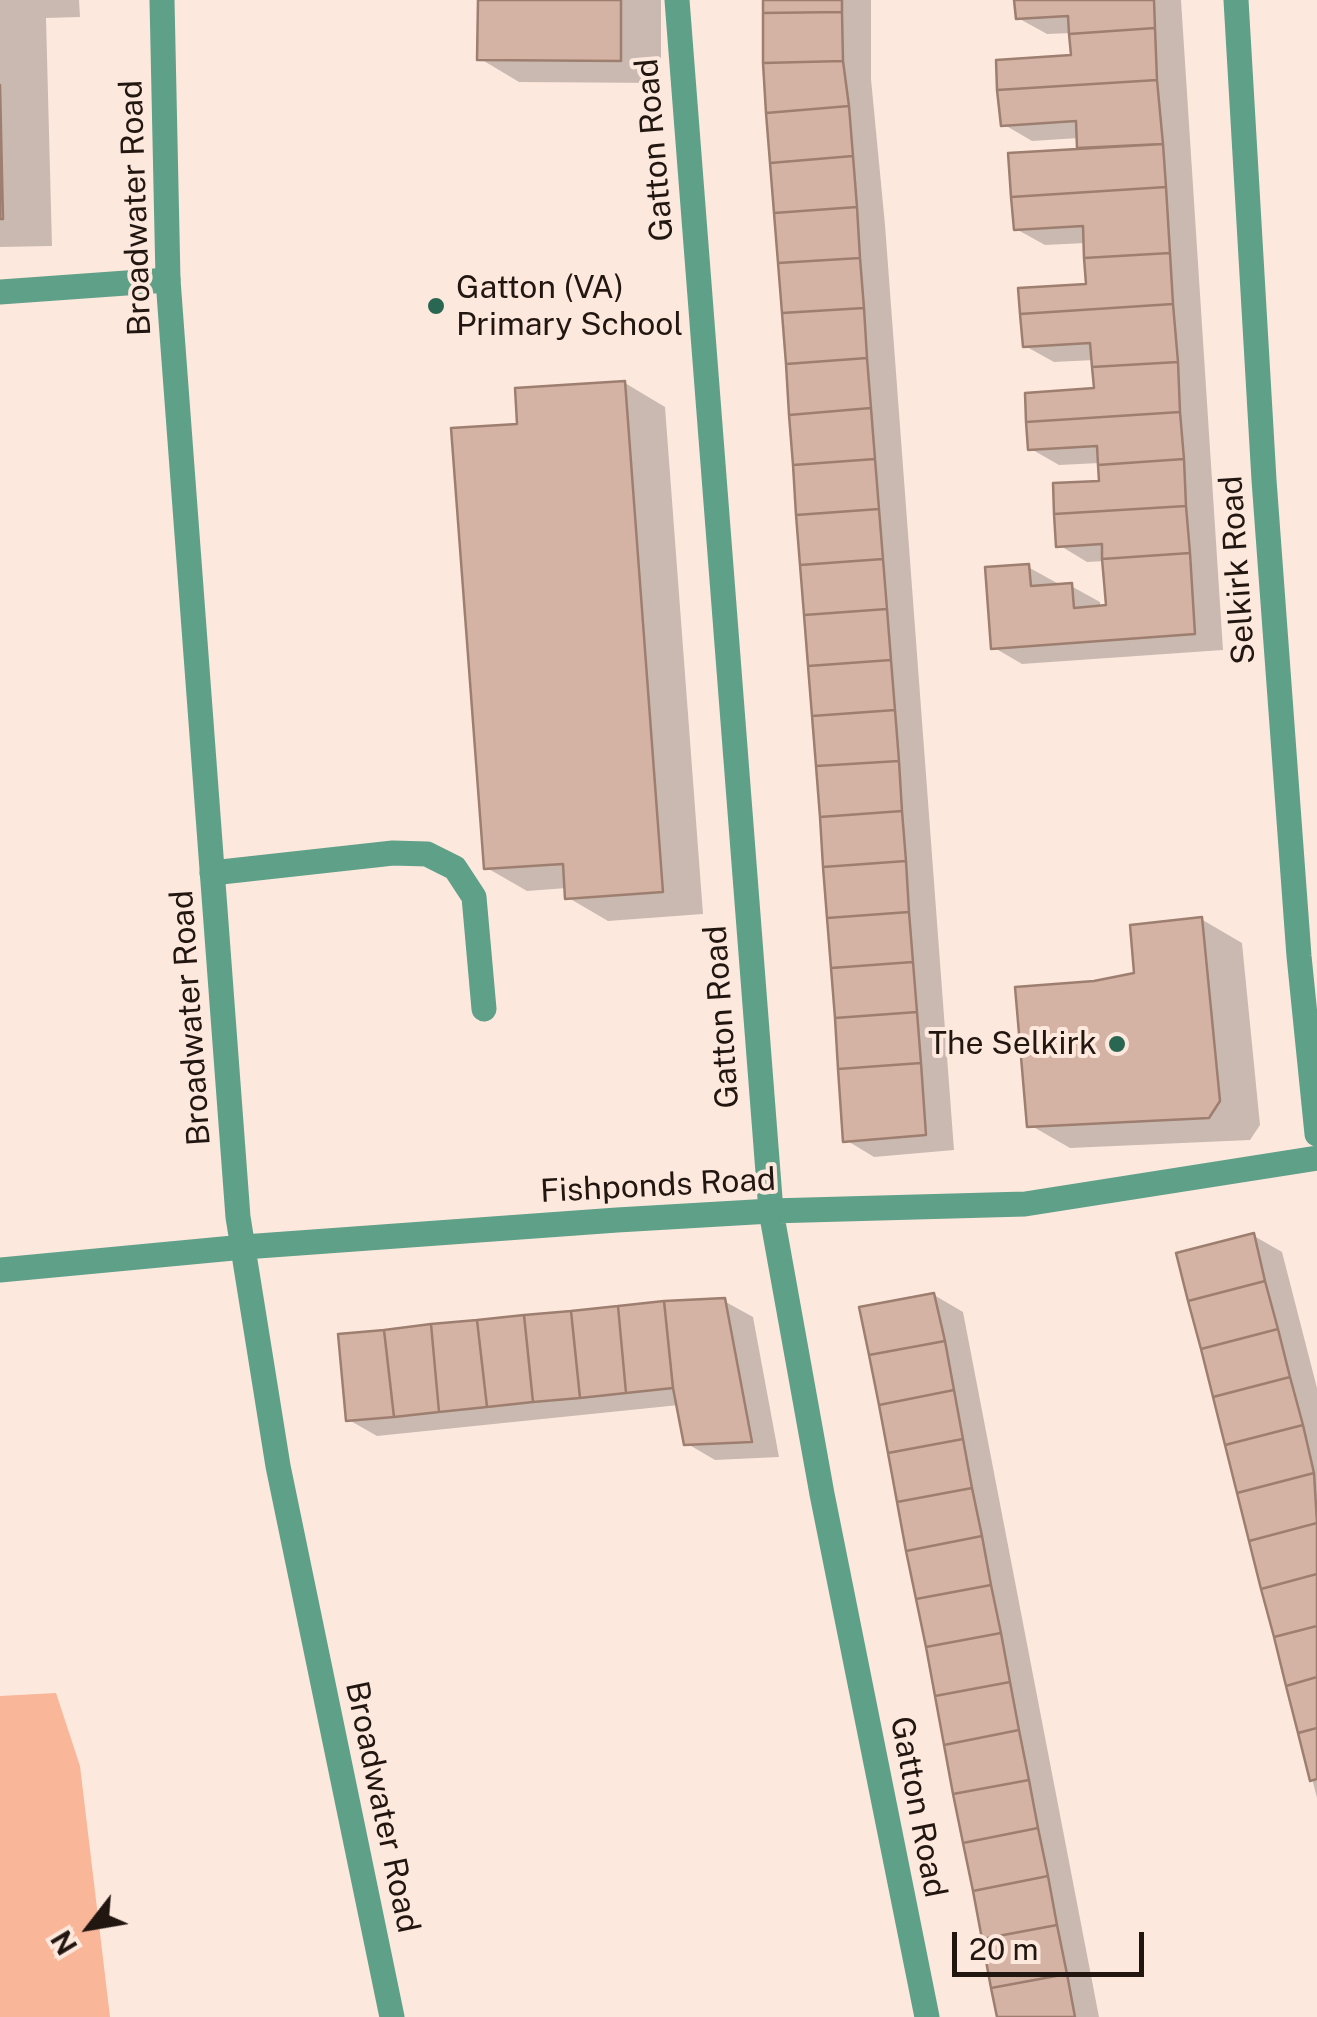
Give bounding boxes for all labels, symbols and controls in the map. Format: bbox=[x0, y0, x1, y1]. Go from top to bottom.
street label: Gatton Road bbox=[628, 57, 682, 243]
street label: Broadwater Road bbox=[112, 79, 160, 337]
place label: Gatton (VA) Primary School bbox=[456, 269, 683, 344]
marker: Gatton (VA) Primary School bbox=[425, 295, 447, 317]
street label: Selkirk Road bbox=[1212, 474, 1264, 666]
street label: Broadwater Road bbox=[163, 889, 219, 1147]
street label: Gatton Road bbox=[696, 924, 748, 1110]
place label: The Selkirk bbox=[928, 1025, 1097, 1063]
marker: The Selkirk bbox=[1106, 1033, 1128, 1055]
street label: Fishponds Road bbox=[539, 1161, 777, 1211]
street label: Broadwater Road bbox=[337, 1678, 427, 1936]
street label: Gatton Road bbox=[882, 1713, 954, 1901]
north arrow bbox=[40, 1877, 140, 1977]
scale bar bbox=[957, 1912, 1150, 1974]
text: N bbox=[44, 1925, 84, 1961]
text: 20 m bbox=[969, 1931, 1038, 1967]

